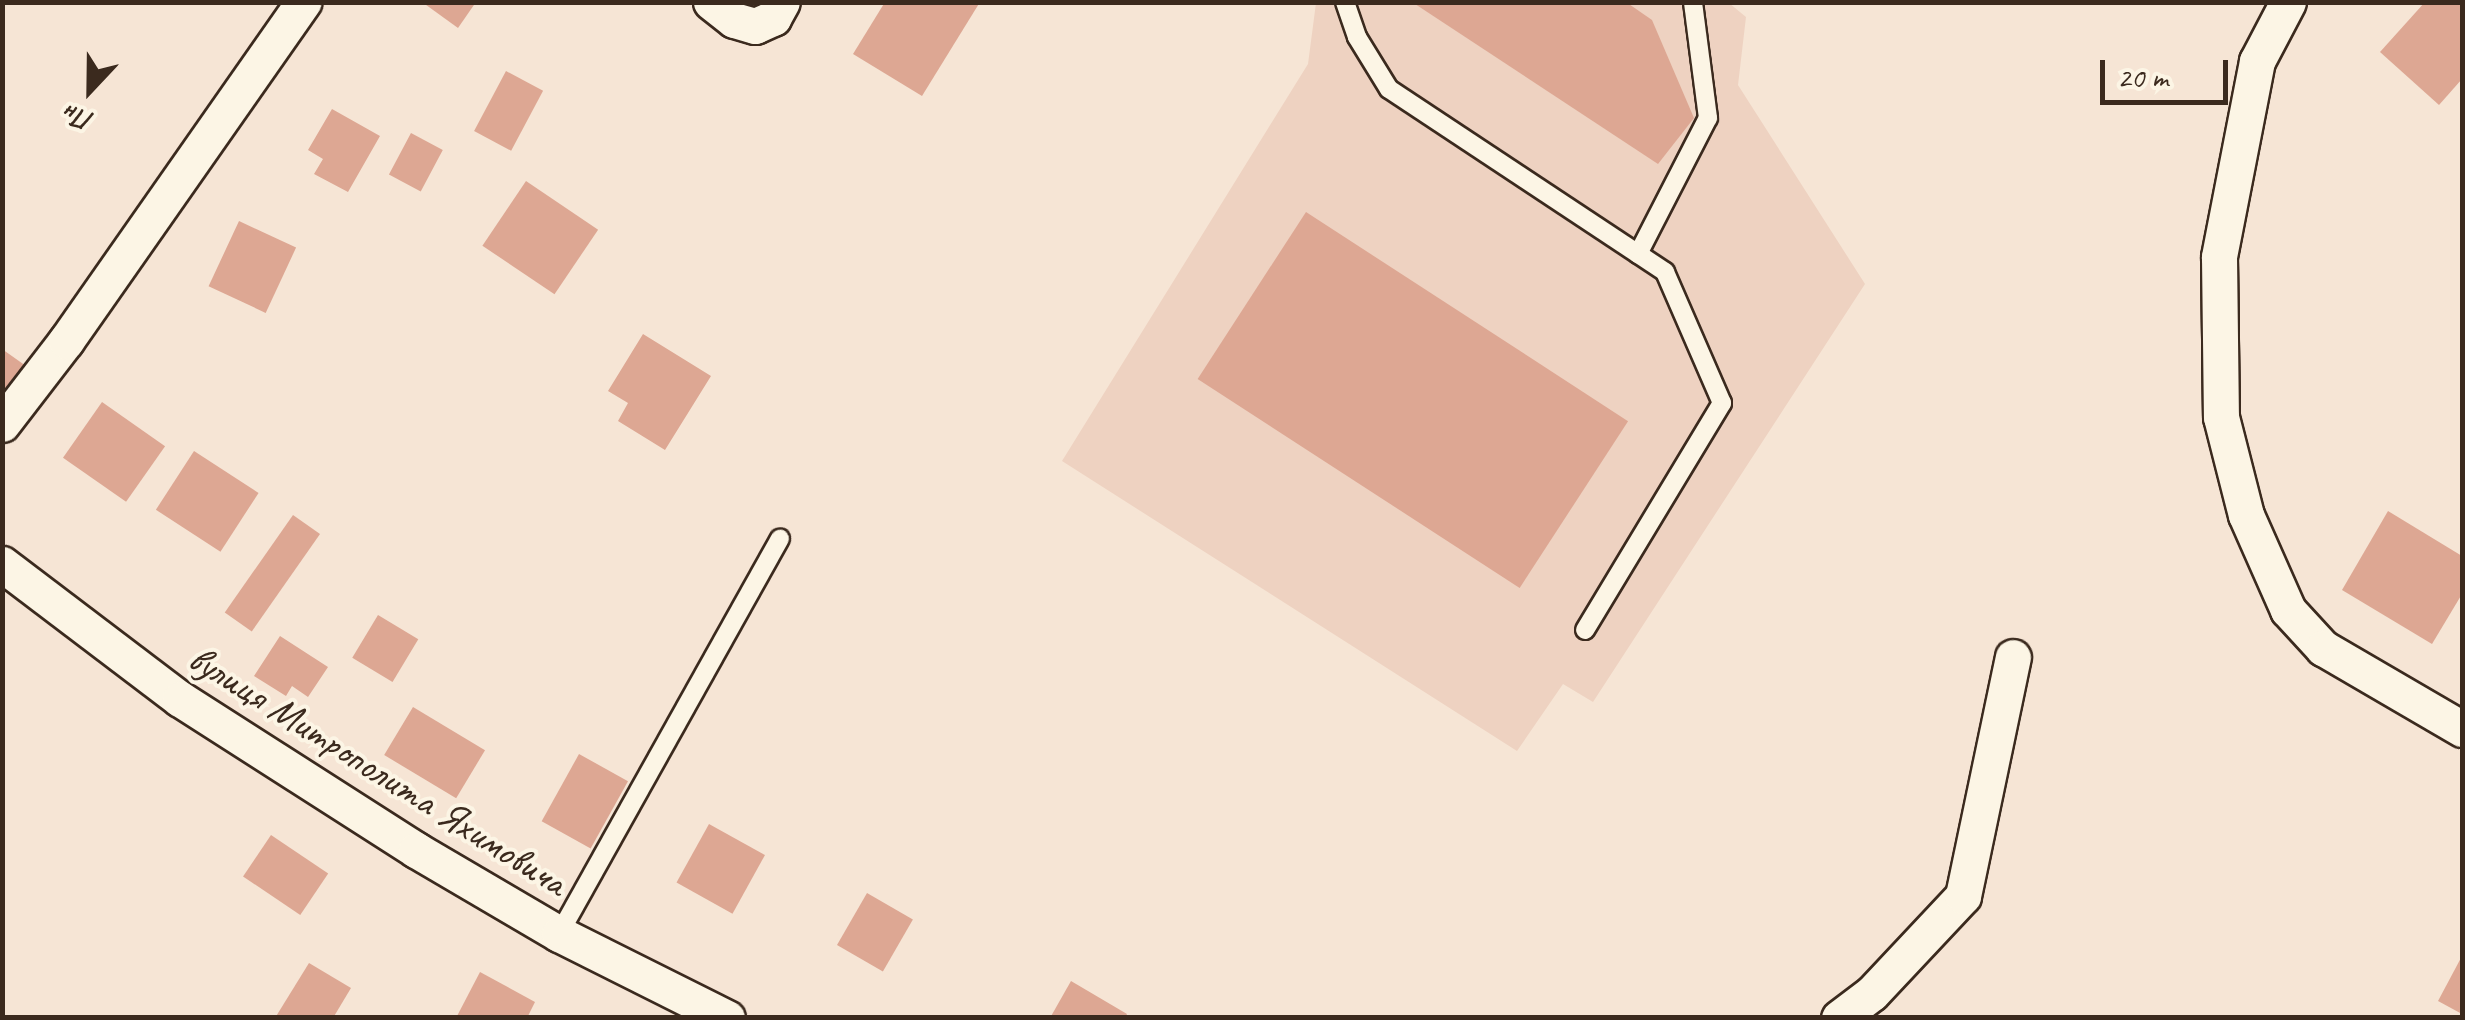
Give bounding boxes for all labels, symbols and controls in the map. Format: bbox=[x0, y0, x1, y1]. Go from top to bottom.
north arrow bbox=[40, 40, 140, 140]
scale bar bbox=[2105, 40, 2232, 102]
text: 20 m bbox=[2117, 58, 2168, 96]
text: Пн bbox=[58, 97, 99, 140]
street label: вулиця Митрополита Яхимовича bbox=[180, 634, 576, 906]

